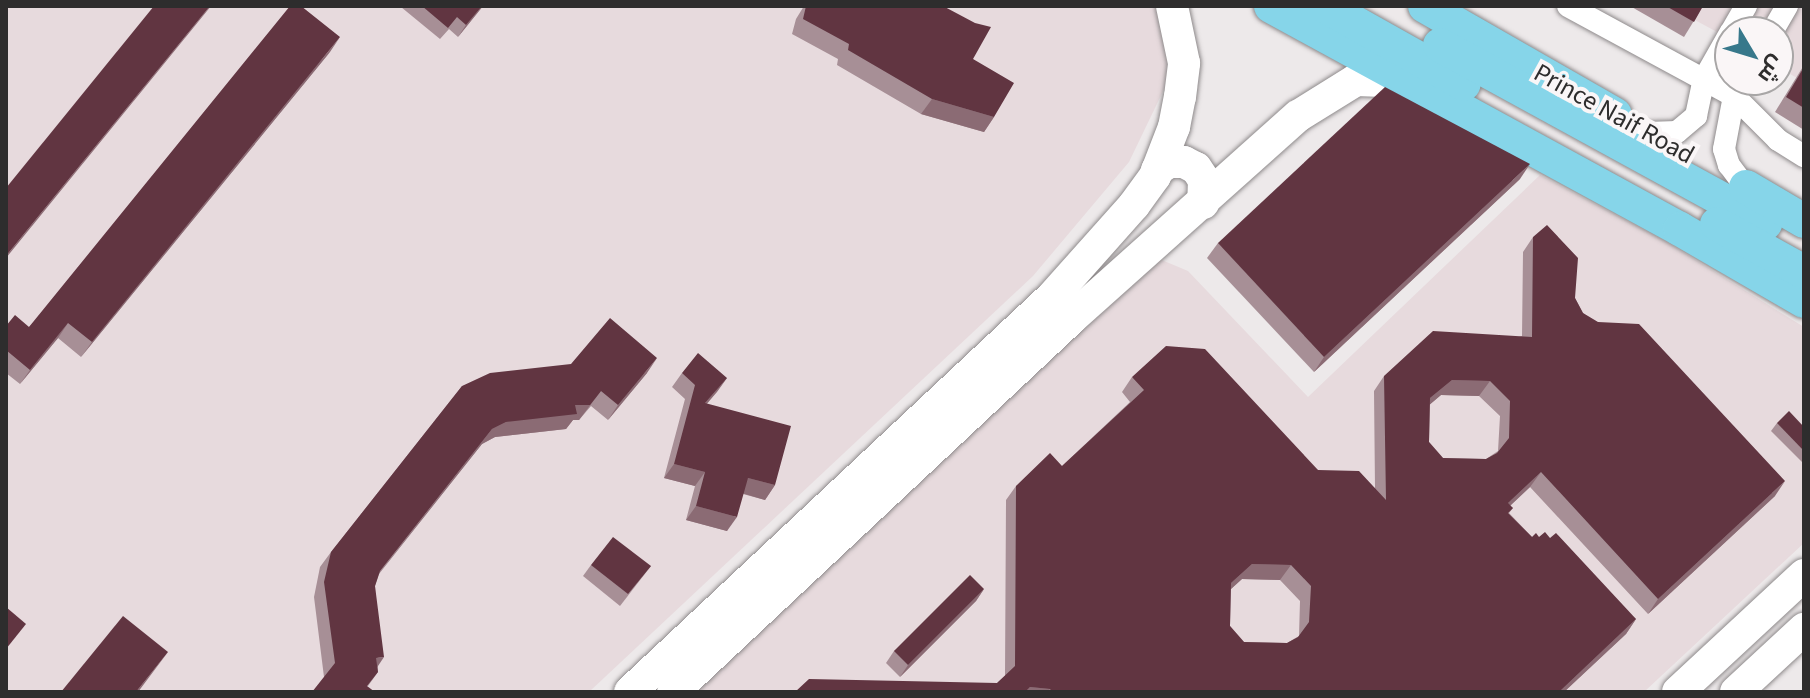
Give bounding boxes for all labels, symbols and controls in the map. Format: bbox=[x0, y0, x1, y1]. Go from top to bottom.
north arrow bbox=[1714, 16, 1794, 96]
text: ش bbox=[1750, 49, 1793, 91]
street label: Prince Naif Road bbox=[1528, 57, 1700, 171]

